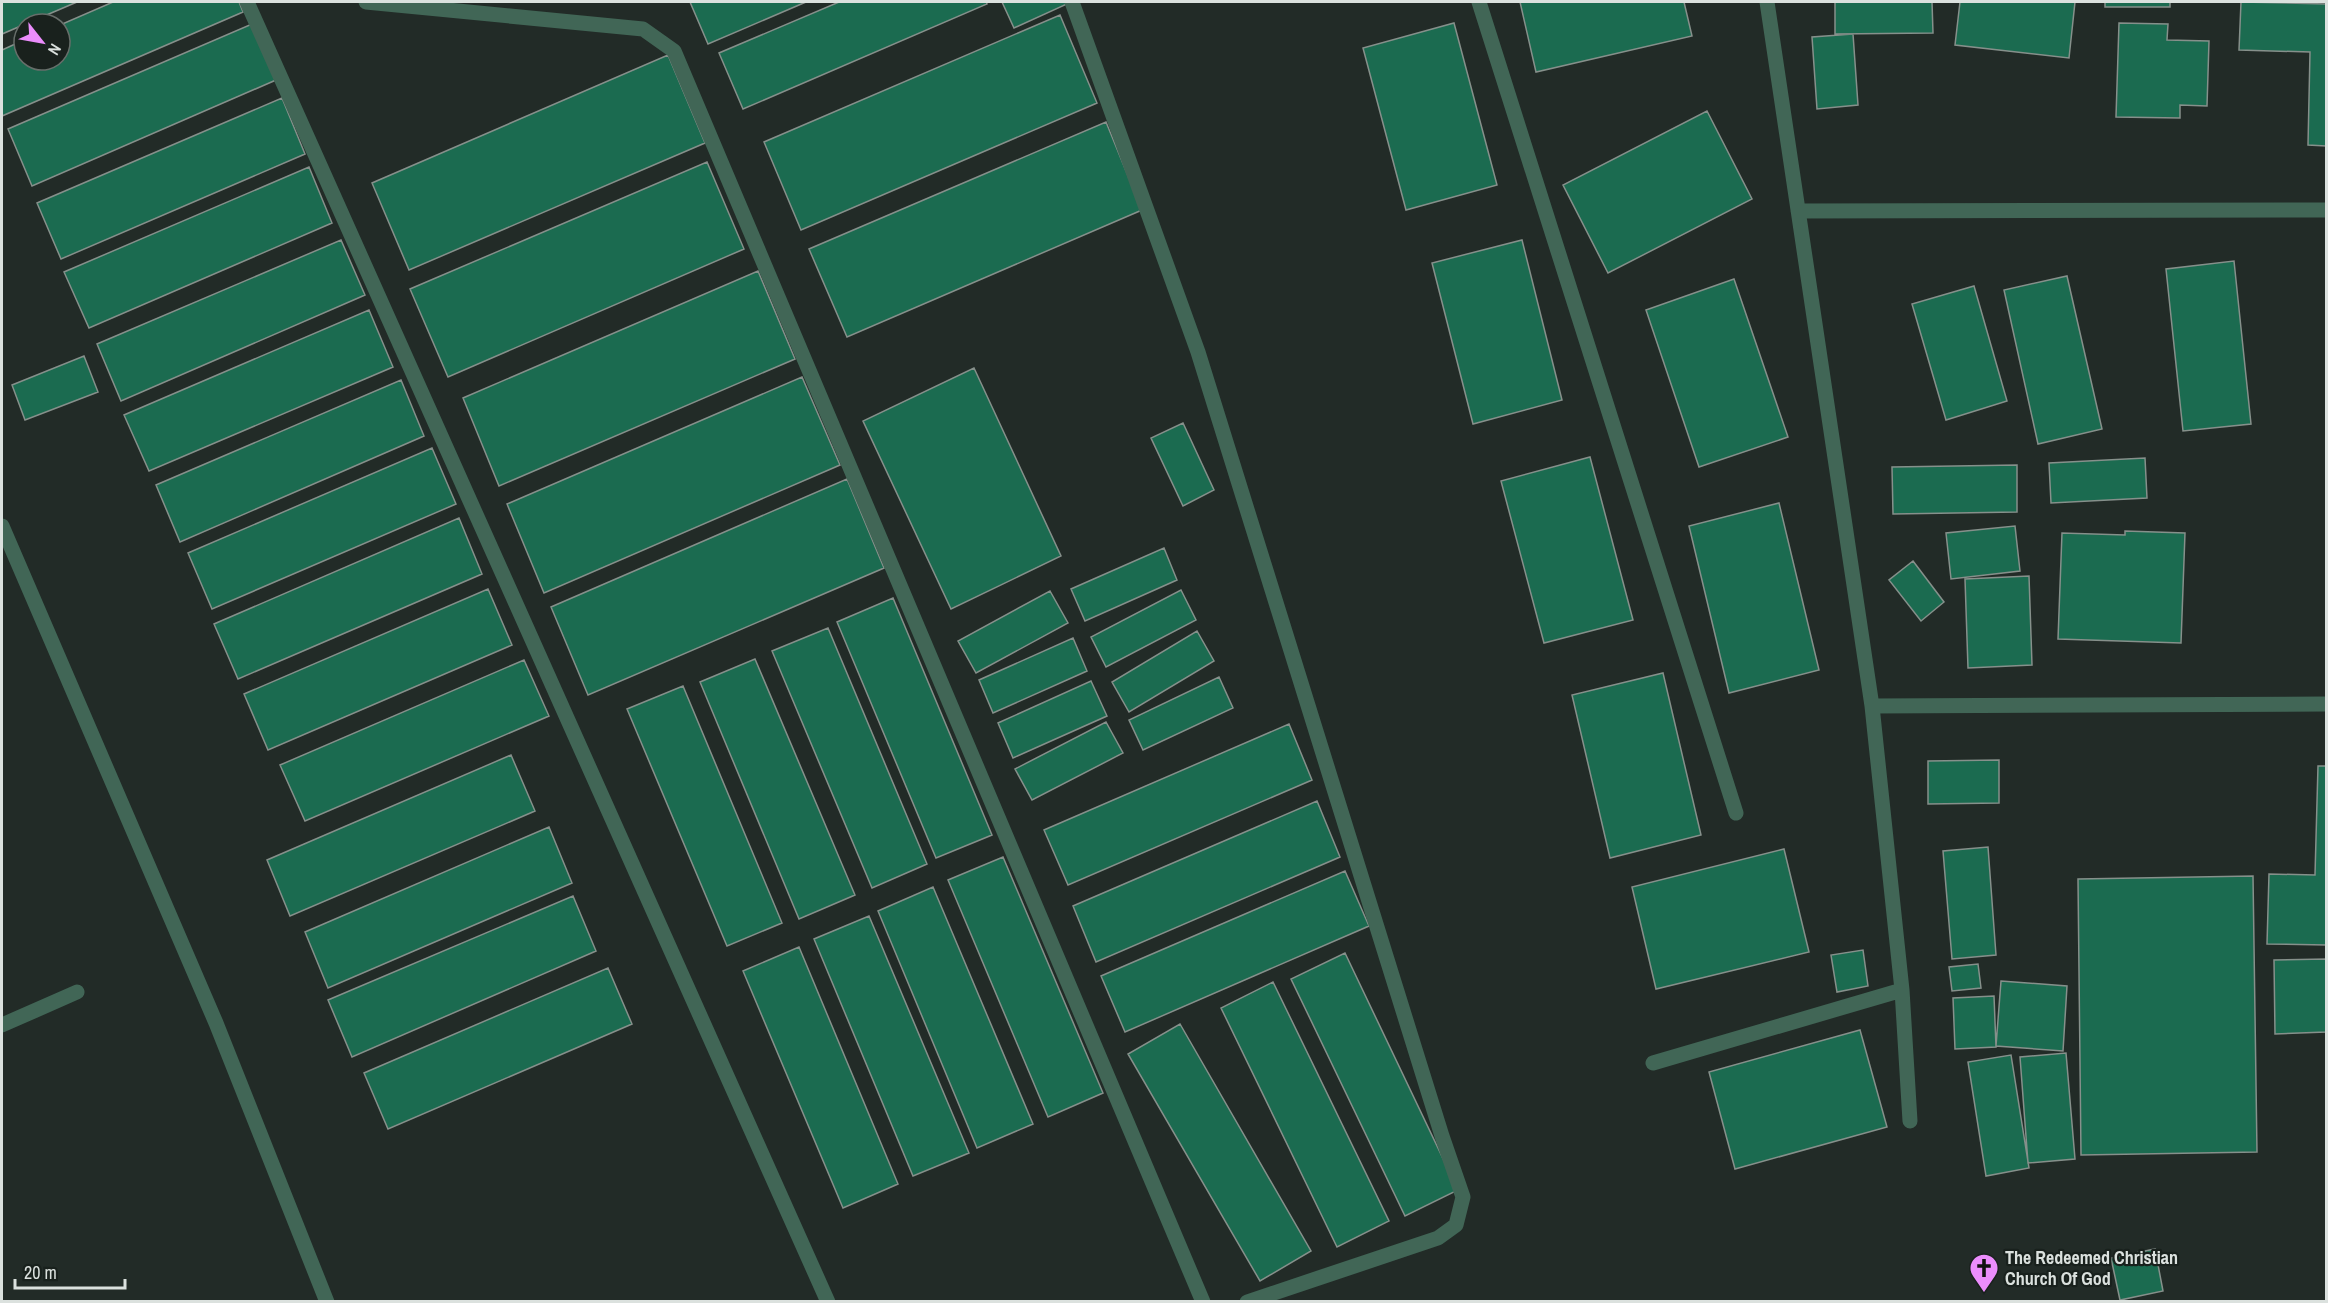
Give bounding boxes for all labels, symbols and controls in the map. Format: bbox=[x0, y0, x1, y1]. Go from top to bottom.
north arrow bbox=[12, 12, 72, 72]
text: N bbox=[43, 40, 67, 59]
place label: The Redeemed Christian Church Of God bbox=[2005, 1245, 2178, 1291]
scale bar bbox=[15, 1252, 124, 1290]
church icon: The Redeemed Christian Church Of God bbox=[1968, 1252, 2000, 1294]
text: 20 m bbox=[24, 1260, 57, 1285]

